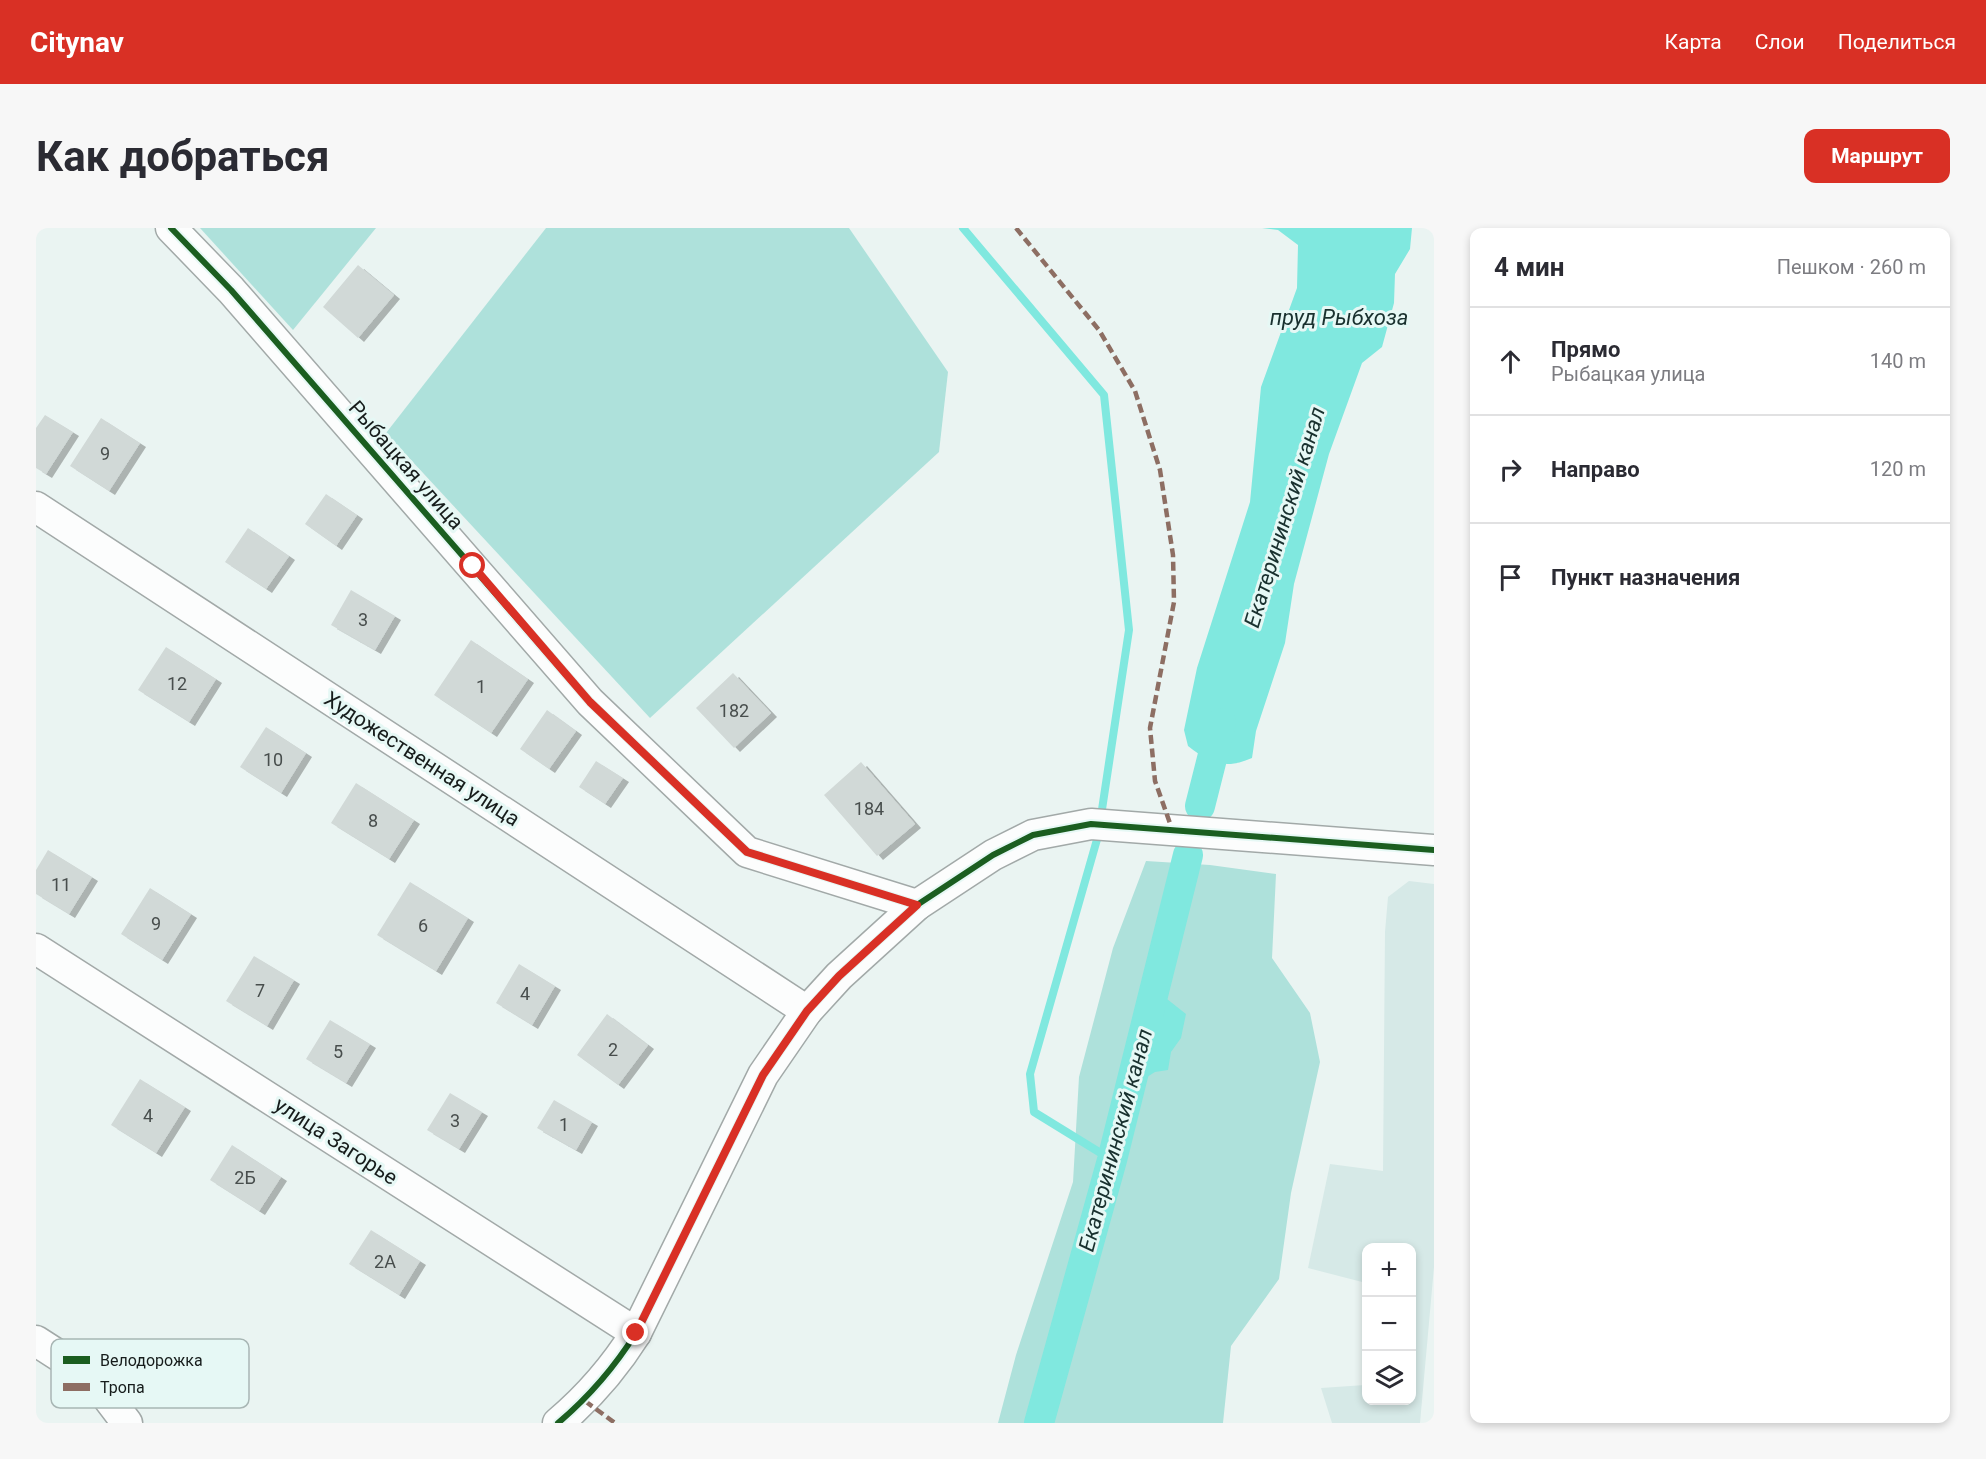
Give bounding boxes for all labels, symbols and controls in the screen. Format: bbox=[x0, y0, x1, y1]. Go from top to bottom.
text: Citynav bbox=[30, 26, 124, 59]
text: Карта bbox=[1665, 30, 1722, 54]
text: Слои bbox=[1755, 30, 1805, 54]
text: Поделиться bbox=[1838, 30, 1956, 54]
button: Маршрут bbox=[1804, 129, 1950, 183]
text: Как добраться bbox=[36, 132, 330, 181]
text: 4 мин bbox=[1494, 252, 1565, 282]
text: Пешком · 260 m bbox=[1777, 255, 1926, 279]
water label: пруд Рыбхоза bbox=[1270, 305, 1408, 330]
text: Прямо bbox=[1551, 337, 1620, 362]
icon: ahead bbox=[1494, 345, 1527, 378]
text: 140 m bbox=[1870, 349, 1926, 373]
text: Рыбацкая улица bbox=[1551, 362, 1705, 386]
street label: Рыбацкая улица bbox=[344, 396, 468, 534]
water label: Екатерининский канал bbox=[1239, 404, 1330, 630]
house number: 9 bbox=[100, 443, 110, 464]
icon: right bbox=[1494, 453, 1527, 486]
text: Направо bbox=[1551, 457, 1640, 482]
text: 120 m bbox=[1870, 457, 1926, 481]
route start bbox=[459, 552, 485, 578]
icon: arrive bbox=[1494, 561, 1527, 594]
text: Пункт назначения bbox=[1551, 565, 1740, 590]
house number: 3 bbox=[358, 609, 368, 630]
house number: 12 bbox=[167, 673, 187, 694]
house number: 1 bbox=[476, 676, 486, 697]
street label: Художественная улица bbox=[320, 687, 524, 831]
house number: 182 bbox=[719, 700, 749, 721]
house number: 10 bbox=[263, 749, 283, 770]
house number: 184 bbox=[854, 798, 884, 819]
house number: 8 bbox=[368, 810, 378, 831]
house number: 11 bbox=[51, 874, 71, 895]
house number: 9 bbox=[151, 913, 161, 934]
house number: 6 bbox=[418, 915, 428, 936]
house number: 7 bbox=[255, 980, 265, 1001]
house number: 4 bbox=[520, 983, 530, 1004]
water label: Екатерининский канал bbox=[1074, 1026, 1157, 1254]
house number: 2 bbox=[608, 1039, 618, 1060]
house number: 5 bbox=[333, 1041, 343, 1062]
street label: улица Загорье bbox=[270, 1092, 402, 1190]
house number: 4 bbox=[143, 1105, 153, 1126]
house number: 3 bbox=[450, 1110, 460, 1131]
house number: 1 bbox=[559, 1114, 569, 1135]
house number: 2Б bbox=[234, 1167, 256, 1188]
map controls bbox=[1362, 1243, 1416, 1405]
button: + bbox=[1362, 1243, 1416, 1297]
house number: 2А bbox=[374, 1251, 396, 1272]
button: − bbox=[1362, 1297, 1416, 1351]
route end bbox=[622, 1319, 648, 1345]
legend bbox=[51, 1339, 249, 1408]
text: Велодорожка bbox=[100, 1351, 203, 1370]
button: layers bbox=[1362, 1351, 1416, 1405]
text: Тропа bbox=[100, 1378, 145, 1397]

